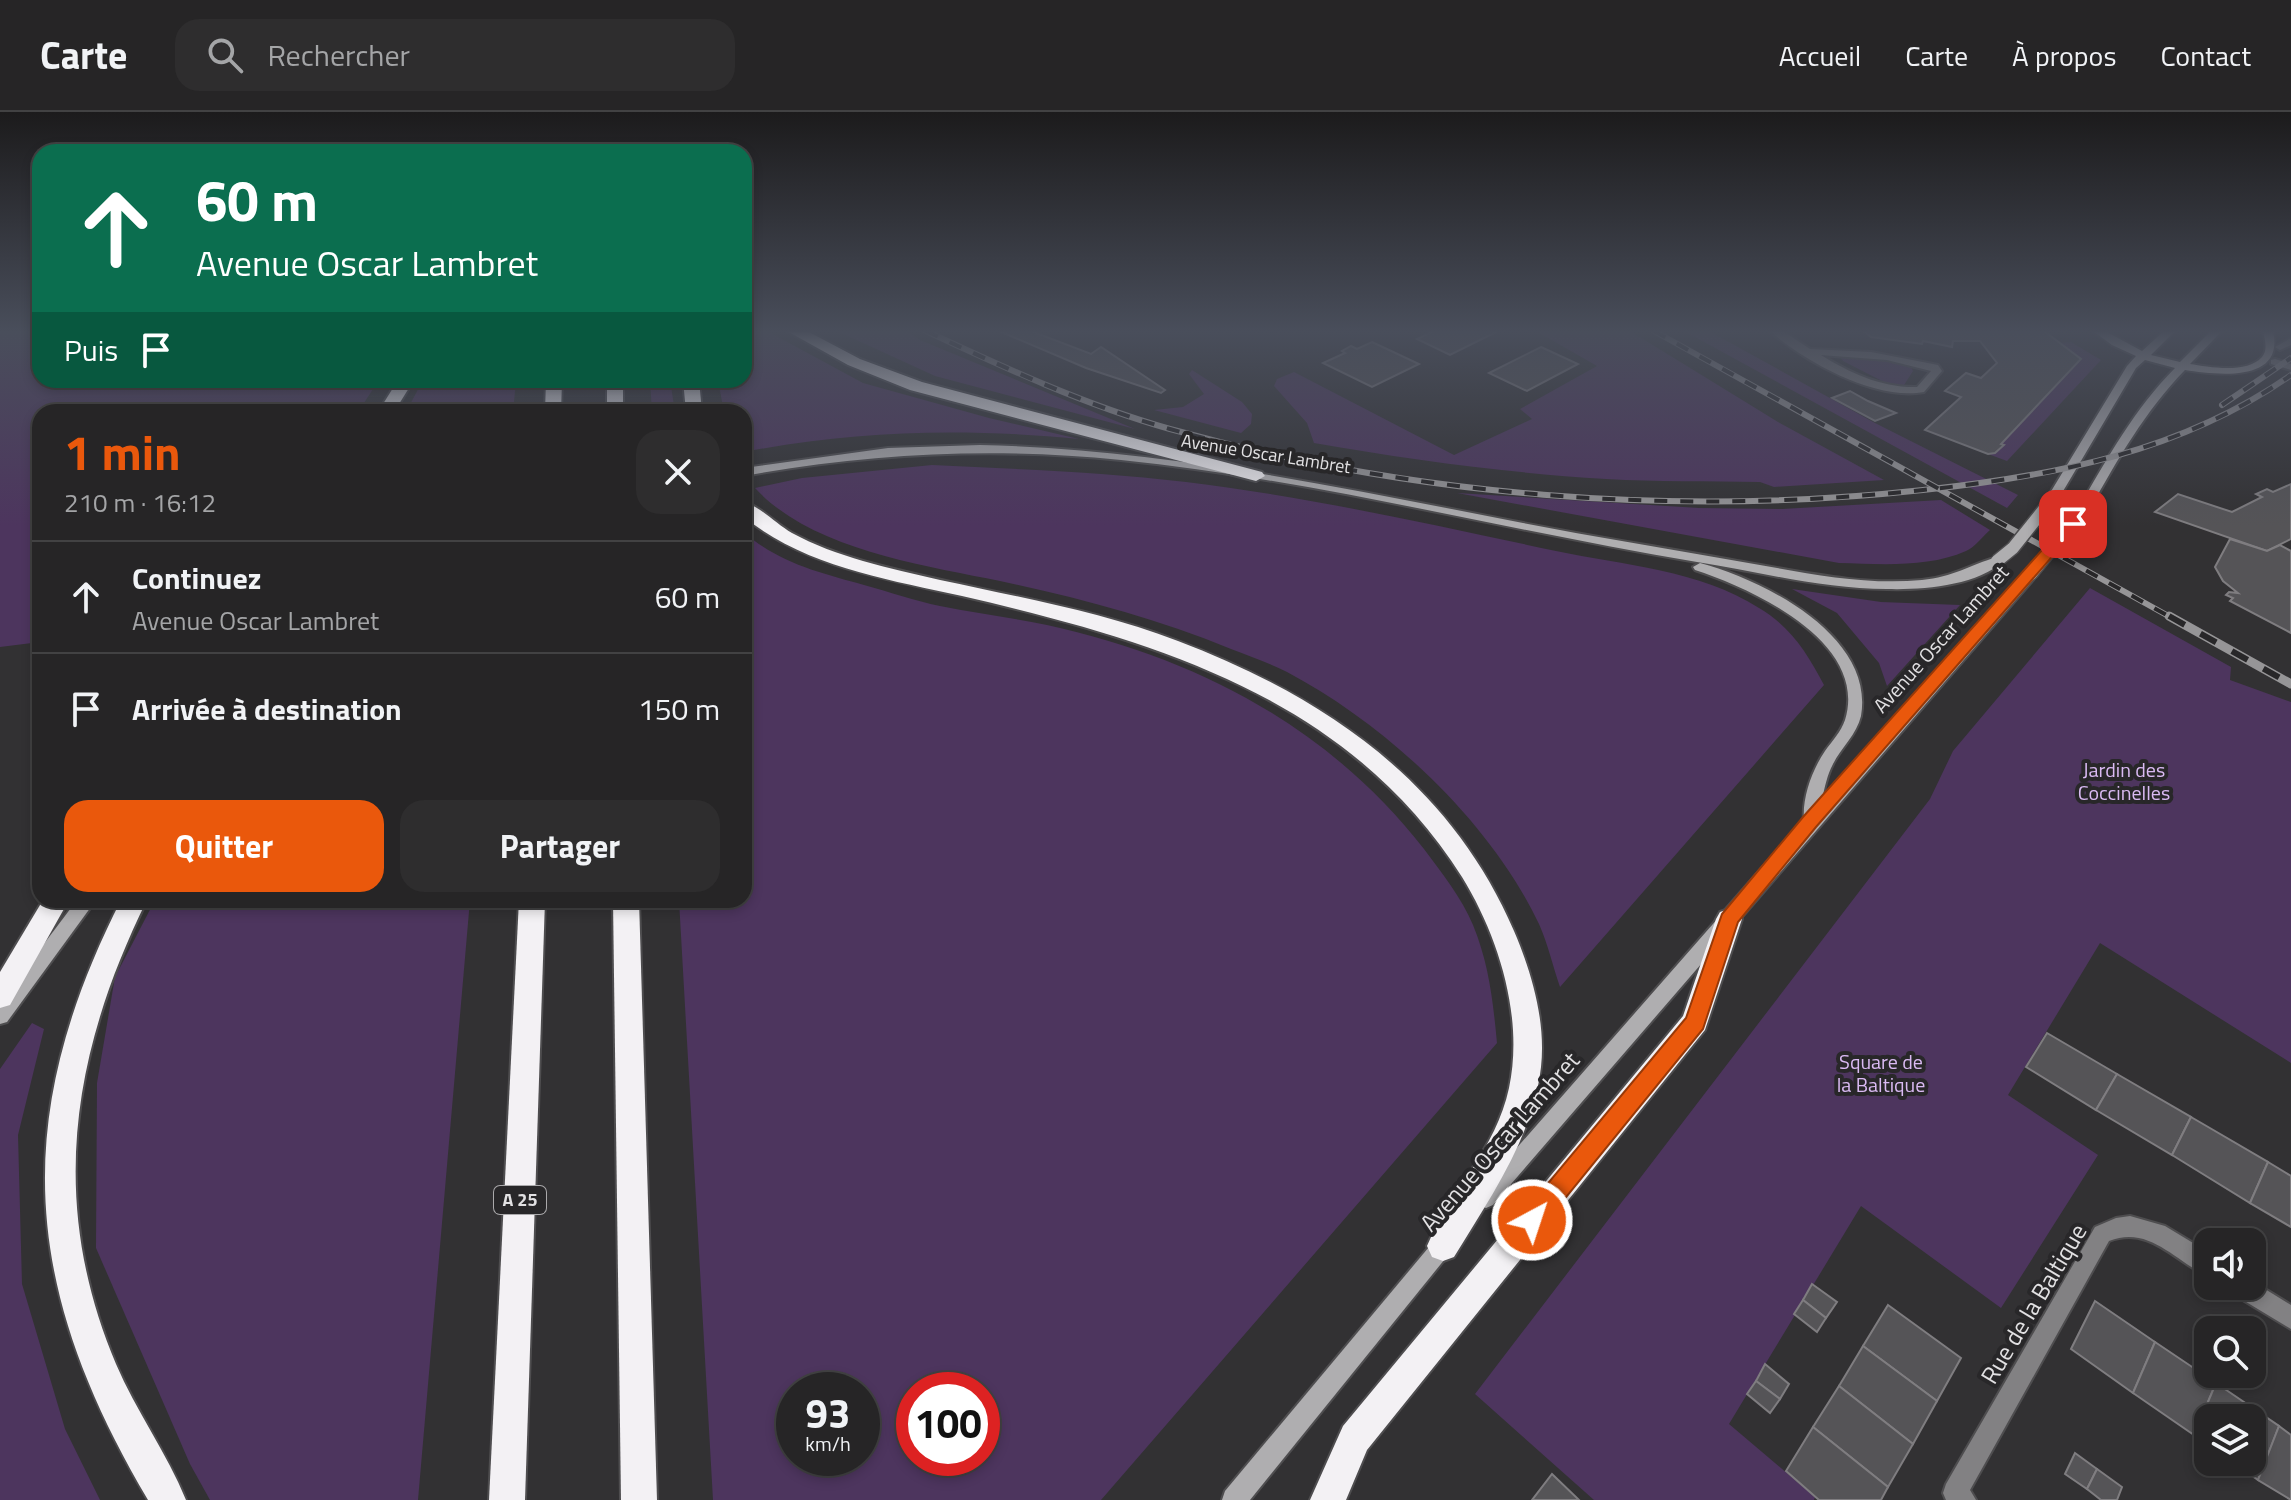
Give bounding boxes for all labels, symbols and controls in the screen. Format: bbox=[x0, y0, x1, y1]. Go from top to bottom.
search box bbox=[175, 19, 735, 91]
text: Carte bbox=[40, 26, 127, 84]
text: Rechercher bbox=[267, 32, 410, 78]
icon: search bbox=[203, 33, 247, 77]
text: Accueil bbox=[1779, 34, 1861, 77]
text: Carte bbox=[1905, 34, 1968, 77]
text: À propos bbox=[2012, 34, 2116, 77]
text: Contact bbox=[2160, 34, 2251, 77]
text: 60 m bbox=[196, 158, 318, 243]
icon: ahead bbox=[64, 176, 168, 280]
text: Avenue Oscar Lambret bbox=[196, 235, 538, 290]
text: Puis bbox=[64, 327, 118, 373]
icon: arrive bbox=[134, 328, 178, 372]
text: 1 min bbox=[64, 416, 181, 489]
street label: Avenue Oscar Lambret bbox=[1179, 427, 1353, 480]
button: close bbox=[636, 430, 720, 514]
text: 210 m · 16:12 bbox=[64, 483, 216, 522]
pin bbox=[2039, 490, 2107, 558]
icon: arrive bbox=[2051, 502, 2095, 546]
text: Continuez bbox=[132, 555, 261, 601]
street label: Avenue Oscar Lambret bbox=[1865, 558, 2016, 720]
text: 60 m bbox=[655, 574, 720, 620]
icon: ahead bbox=[64, 575, 108, 619]
text: Avenue Oscar Lambret bbox=[132, 601, 379, 640]
text: Arrivée à destination bbox=[132, 686, 402, 732]
text: 150 m bbox=[638, 686, 720, 732]
icon: arrive bbox=[64, 687, 108, 731]
park label: Jardin des Coccinelles bbox=[2078, 754, 2170, 808]
button: Quitter bbox=[64, 800, 384, 892]
button: Partager bbox=[400, 800, 720, 892]
street label: Avenue Oscar Lambret bbox=[1411, 1043, 1588, 1239]
park label: Square de la Baltique bbox=[1837, 1046, 1925, 1100]
position arrow bbox=[1490, 1178, 1574, 1262]
road number: A 25 bbox=[494, 1186, 546, 1214]
street label: Rue de la Baltique bbox=[1971, 1217, 2095, 1390]
map controls bbox=[2194, 1228, 2266, 1476]
button: sound bbox=[2194, 1228, 2266, 1300]
button: search bbox=[2194, 1316, 2266, 1388]
speed limit sign: 100 bbox=[896, 1372, 1000, 1476]
text: 93 bbox=[806, 1383, 850, 1444]
button: layers bbox=[2194, 1404, 2266, 1476]
text: km/h bbox=[805, 1428, 851, 1459]

